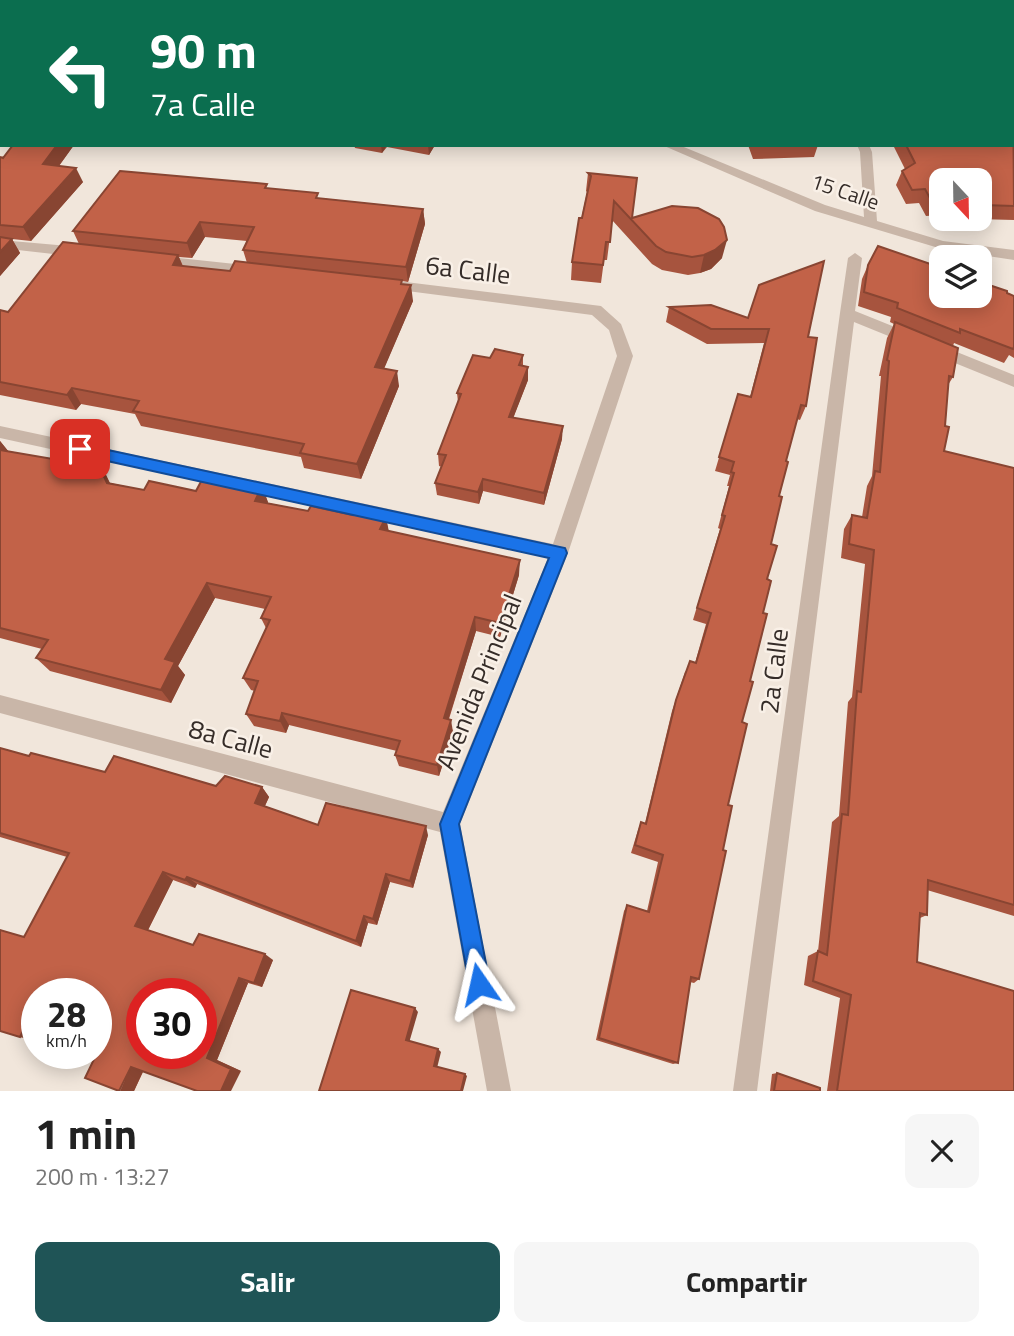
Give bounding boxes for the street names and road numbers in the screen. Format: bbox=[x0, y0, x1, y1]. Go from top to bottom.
street label: 15 Calle bbox=[807, 164, 884, 218]
street label: 6a Calle bbox=[423, 245, 513, 294]
street label: Avenida Principal bbox=[426, 588, 532, 776]
street label: 2a Calle bbox=[749, 626, 798, 716]
street label: 8a Calle bbox=[185, 709, 278, 768]

